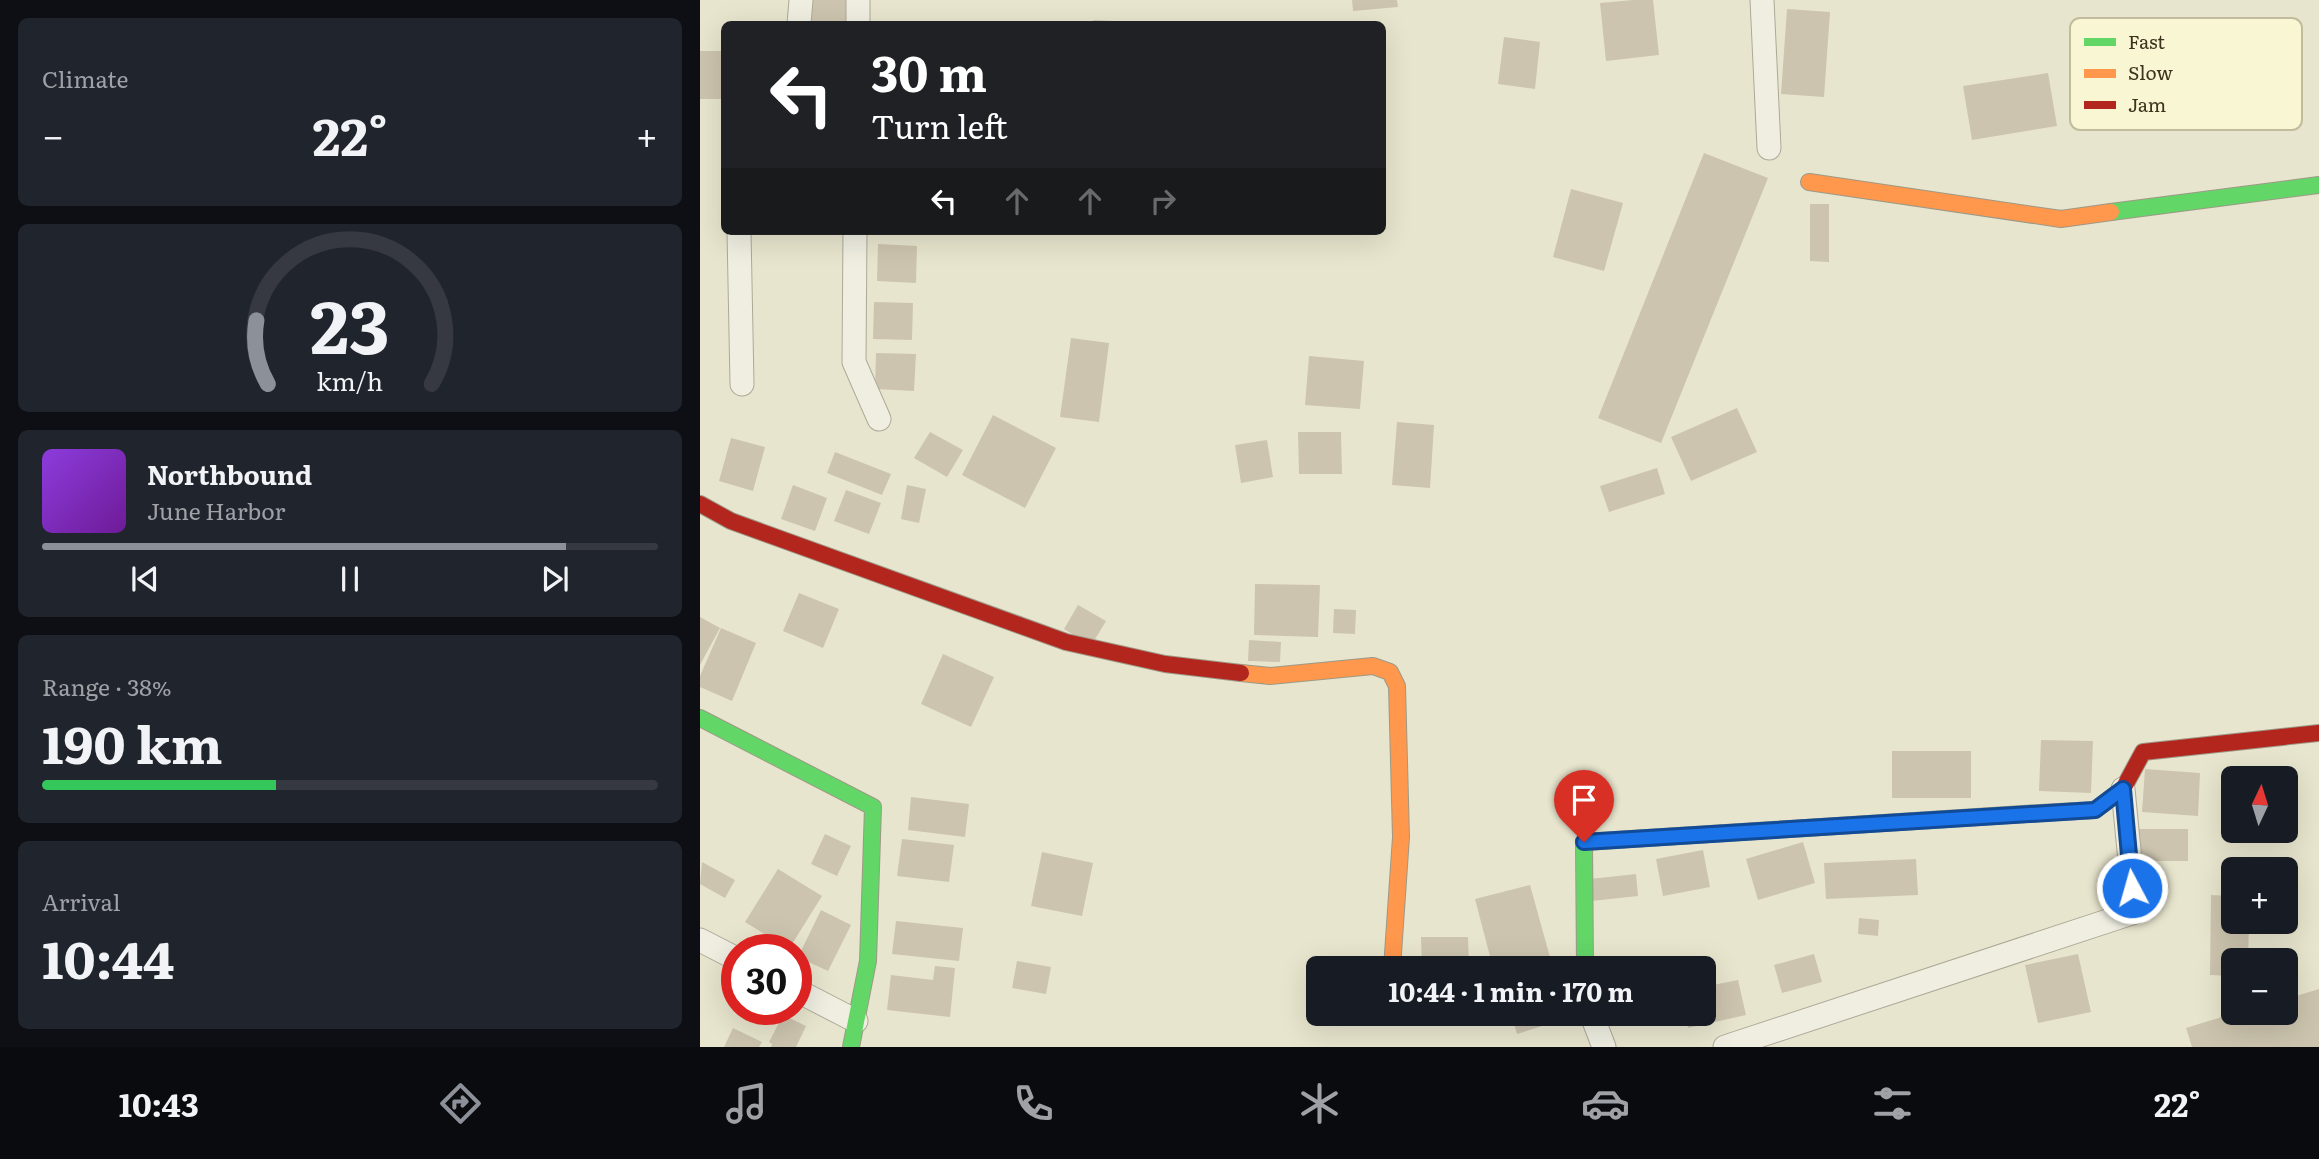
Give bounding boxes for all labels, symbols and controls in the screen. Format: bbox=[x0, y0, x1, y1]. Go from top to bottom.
legend bbox=[2070, 18, 2302, 130]
text: Fast bbox=[2128, 27, 2165, 55]
text: 30 m bbox=[871, 34, 987, 107]
icon: left bbox=[756, 49, 847, 140]
text: Slow bbox=[2128, 58, 2173, 86]
text: Climate bbox=[42, 61, 128, 95]
text: Jam bbox=[2128, 90, 2166, 118]
text: 22° bbox=[312, 95, 388, 172]
text: Turn left bbox=[871, 101, 1008, 149]
text: − bbox=[42, 105, 64, 162]
text: + bbox=[636, 105, 658, 162]
icon: left bbox=[925, 182, 963, 220]
icon: ahead bbox=[998, 182, 1036, 220]
icon: ahead bbox=[1071, 182, 1109, 220]
icon: right bbox=[1144, 182, 1182, 220]
text: 23 bbox=[310, 268, 390, 376]
text: km/h bbox=[317, 361, 383, 398]
text: Northbound bbox=[147, 454, 312, 493]
text: June Harbor bbox=[147, 493, 285, 527]
icon: previous bbox=[126, 560, 164, 598]
icon: pause bbox=[331, 560, 369, 598]
icon: next bbox=[536, 560, 574, 598]
text: Range · 38% bbox=[42, 669, 172, 703]
text: 190 km bbox=[42, 703, 223, 780]
north arrow bbox=[2221, 766, 2298, 844]
map controls bbox=[2221, 766, 2298, 1025]
pin bbox=[1554, 770, 1614, 842]
icon: arrive bbox=[1565, 781, 1603, 819]
position arrow bbox=[2095, 851, 2169, 925]
button: + bbox=[2221, 857, 2298, 934]
text: Arrival bbox=[42, 884, 121, 918]
text: 10:44 bbox=[42, 918, 174, 995]
speed limit sign: 30 bbox=[721, 934, 812, 1025]
button: − bbox=[2221, 948, 2298, 1025]
text: 10:44 · 1 min · 170 m bbox=[1389, 971, 1633, 1010]
text: 10:43 bbox=[119, 1079, 199, 1127]
icon: directions bbox=[436, 1079, 485, 1128]
icon: music bbox=[722, 1079, 771, 1128]
icon: phone bbox=[1009, 1079, 1058, 1128]
icon: climate bbox=[1295, 1079, 1344, 1128]
icon: car bbox=[1581, 1079, 1630, 1128]
icon: filters bbox=[1868, 1079, 1917, 1128]
text: 22° bbox=[2154, 1079, 2200, 1127]

